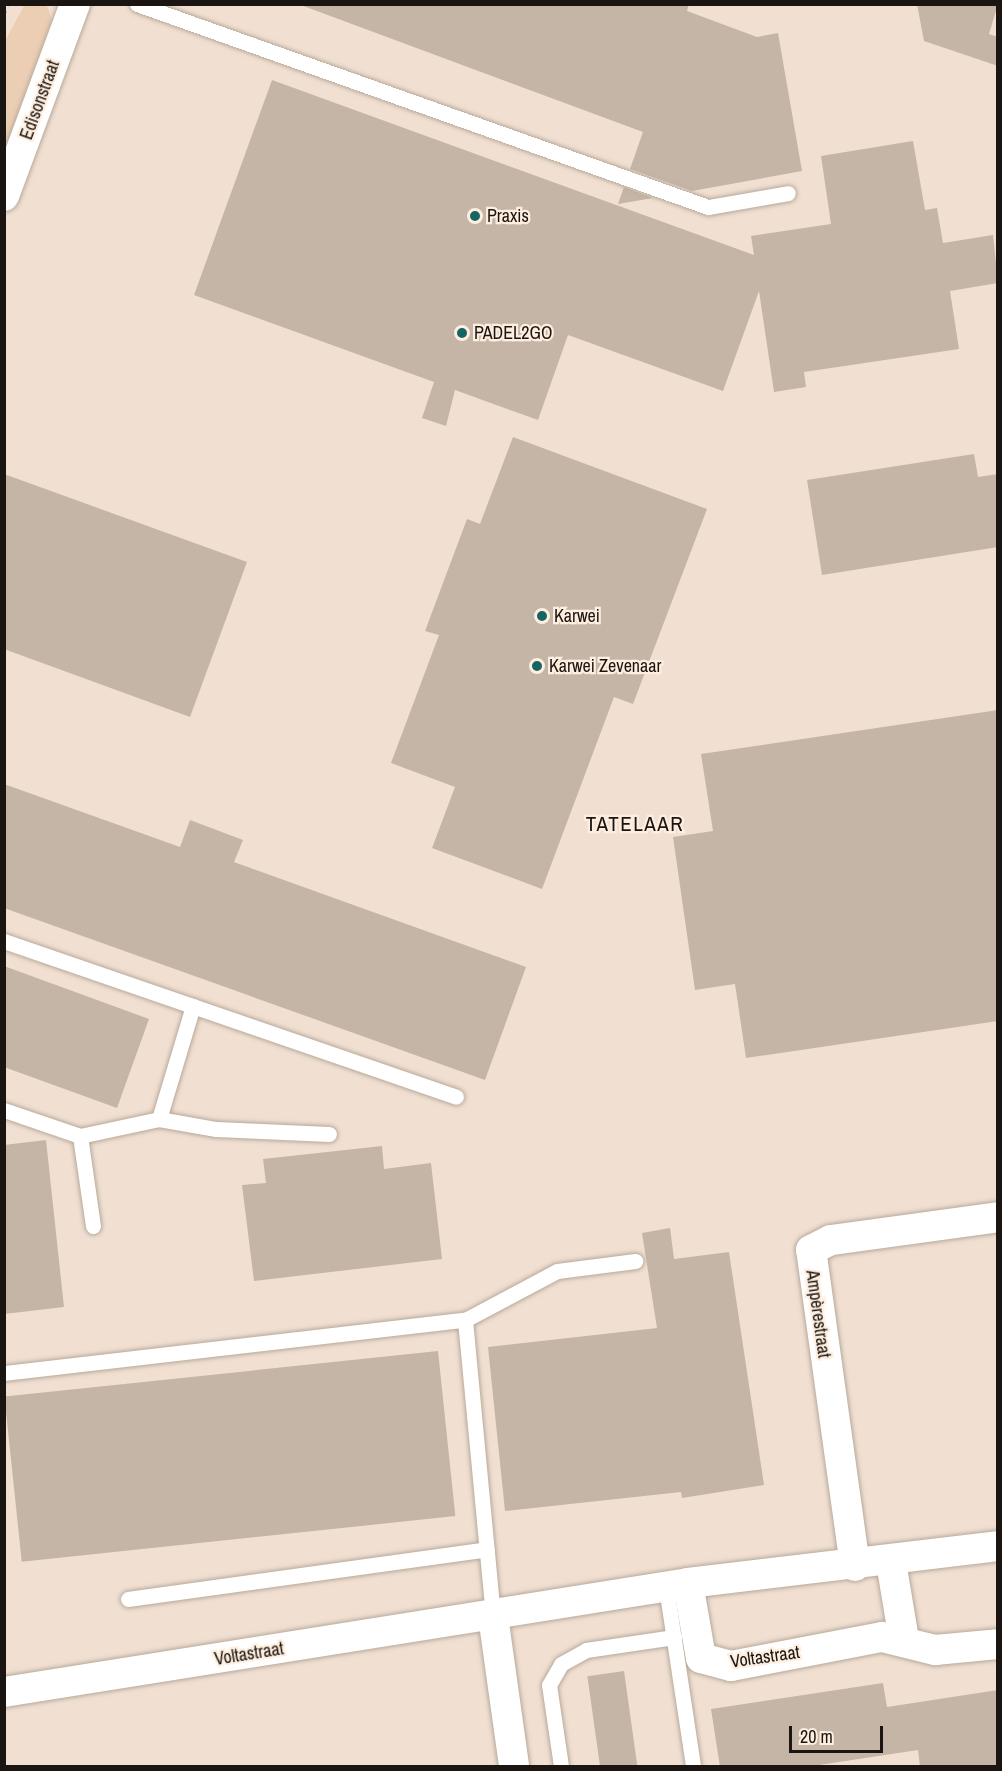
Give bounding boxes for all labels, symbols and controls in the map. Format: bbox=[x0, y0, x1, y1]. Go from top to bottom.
street label: Edisonstraat bbox=[16, 57, 64, 143]
place label: Praxis bbox=[487, 205, 529, 227]
marker: Praxis bbox=[468, 209, 482, 223]
place label: PADEL2GO bbox=[474, 322, 552, 344]
marker: PADEL2GO bbox=[455, 326, 469, 340]
place label: Karwei bbox=[554, 605, 600, 627]
marker: Karwei bbox=[535, 609, 549, 623]
place label: Karwei Zevenaar bbox=[549, 655, 661, 677]
marker: Karwei Zevenaar bbox=[530, 659, 544, 673]
district label: TATELAAR bbox=[586, 811, 684, 837]
street label: Ampèrestraat bbox=[801, 1269, 835, 1359]
street label: Voltastraat bbox=[213, 1638, 285, 1670]
street label: Voltastraat bbox=[729, 1641, 801, 1673]
scale bar bbox=[792, 1714, 886, 1752]
text: 20 m bbox=[800, 1724, 833, 1749]

